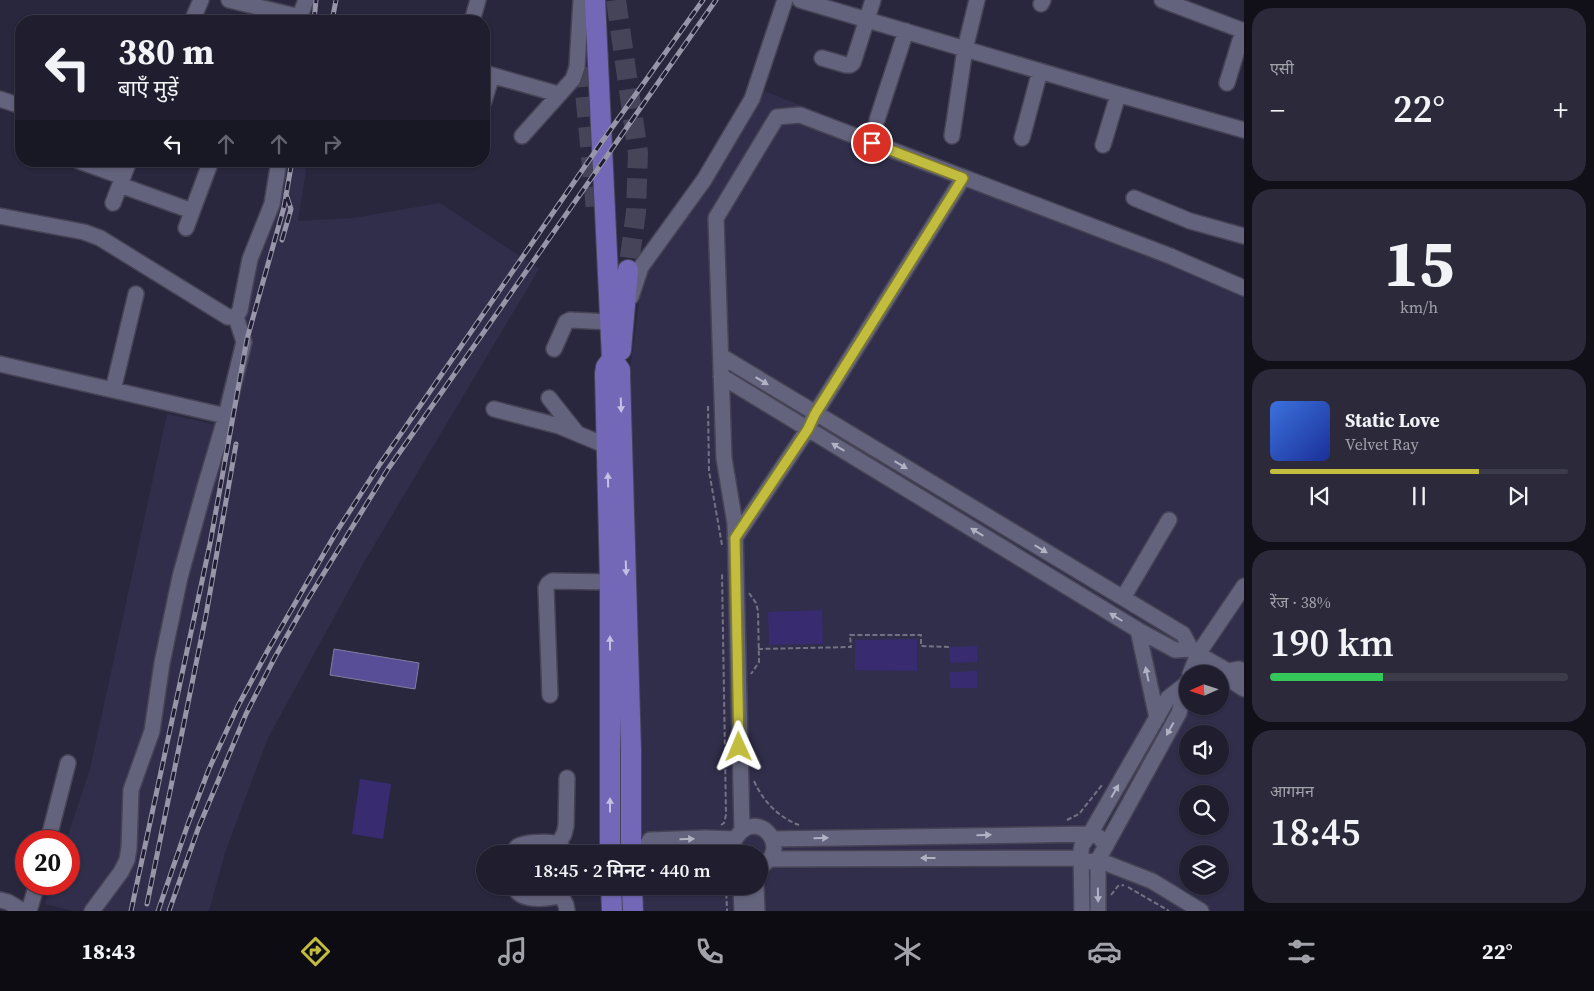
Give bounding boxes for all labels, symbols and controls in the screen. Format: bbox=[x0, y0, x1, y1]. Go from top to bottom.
text: 380 m bbox=[118, 28, 214, 76]
icon: left bbox=[35, 35, 100, 100]
text: एसी bbox=[1270, 57, 1294, 79]
text: बाएँ मुड़ें bbox=[118, 73, 178, 103]
text: 22° bbox=[1393, 83, 1445, 135]
text: − bbox=[1270, 91, 1285, 129]
text: + bbox=[1553, 91, 1568, 129]
pin bbox=[851, 122, 893, 164]
icon: arrive bbox=[858, 129, 886, 157]
icon: left bbox=[159, 130, 187, 158]
icon: ahead bbox=[212, 130, 240, 158]
icon: ahead bbox=[265, 130, 293, 158]
icon: right bbox=[318, 130, 346, 158]
text: 15 bbox=[1384, 219, 1454, 308]
text: km/h bbox=[1400, 296, 1438, 318]
one-way arrow bbox=[756, 377, 769, 386]
one-way arrow bbox=[618, 397, 626, 413]
text: Static Love bbox=[1345, 407, 1440, 433]
text: Velvet Ray bbox=[1345, 433, 1419, 455]
one-way arrow bbox=[832, 443, 845, 452]
one-way arrow bbox=[895, 461, 908, 470]
one-way arrow bbox=[603, 472, 611, 488]
icon: previous bbox=[1306, 482, 1334, 510]
icon: pause bbox=[1405, 482, 1433, 510]
icon: next bbox=[1504, 482, 1532, 510]
one-way arrow bbox=[971, 527, 984, 536]
one-way arrow bbox=[1034, 545, 1047, 554]
one-way arrow bbox=[622, 560, 630, 576]
text: रेंज · 38% bbox=[1270, 591, 1331, 613]
one-way arrow bbox=[1109, 612, 1122, 621]
text: 190 km bbox=[1270, 617, 1394, 669]
one-way arrow bbox=[606, 634, 614, 650]
north arrow bbox=[1179, 665, 1229, 715]
map controls bbox=[1179, 665, 1229, 895]
one-way arrow bbox=[1143, 667, 1151, 682]
position arrow bbox=[712, 720, 764, 772]
one-way arrow bbox=[1166, 722, 1174, 737]
button: sound bbox=[1179, 725, 1229, 775]
text: आगमन bbox=[1270, 780, 1314, 802]
one-way arrow bbox=[1110, 785, 1119, 798]
button: search bbox=[1179, 785, 1229, 835]
one-way arrow bbox=[606, 797, 614, 813]
text: 18:45 bbox=[1270, 806, 1360, 858]
speed limit sign: 20 bbox=[15, 830, 80, 895]
one-way arrow bbox=[976, 831, 992, 839]
one-way arrow bbox=[679, 834, 695, 842]
one-way arrow bbox=[813, 834, 829, 842]
button: layers bbox=[1179, 845, 1229, 895]
one-way arrow bbox=[919, 854, 935, 862]
text: 18:45 · 2 मिनट · 440 m bbox=[533, 857, 711, 883]
one-way arrow bbox=[1094, 887, 1102, 903]
icon: directions bbox=[298, 934, 333, 969]
icon: music bbox=[495, 934, 530, 969]
icon: phone bbox=[692, 934, 727, 969]
icon: climate bbox=[890, 934, 925, 969]
icon: car bbox=[1087, 934, 1122, 969]
icon: filters bbox=[1284, 934, 1319, 969]
text: 18:43 bbox=[81, 936, 135, 966]
text: 22° bbox=[1482, 936, 1513, 966]

